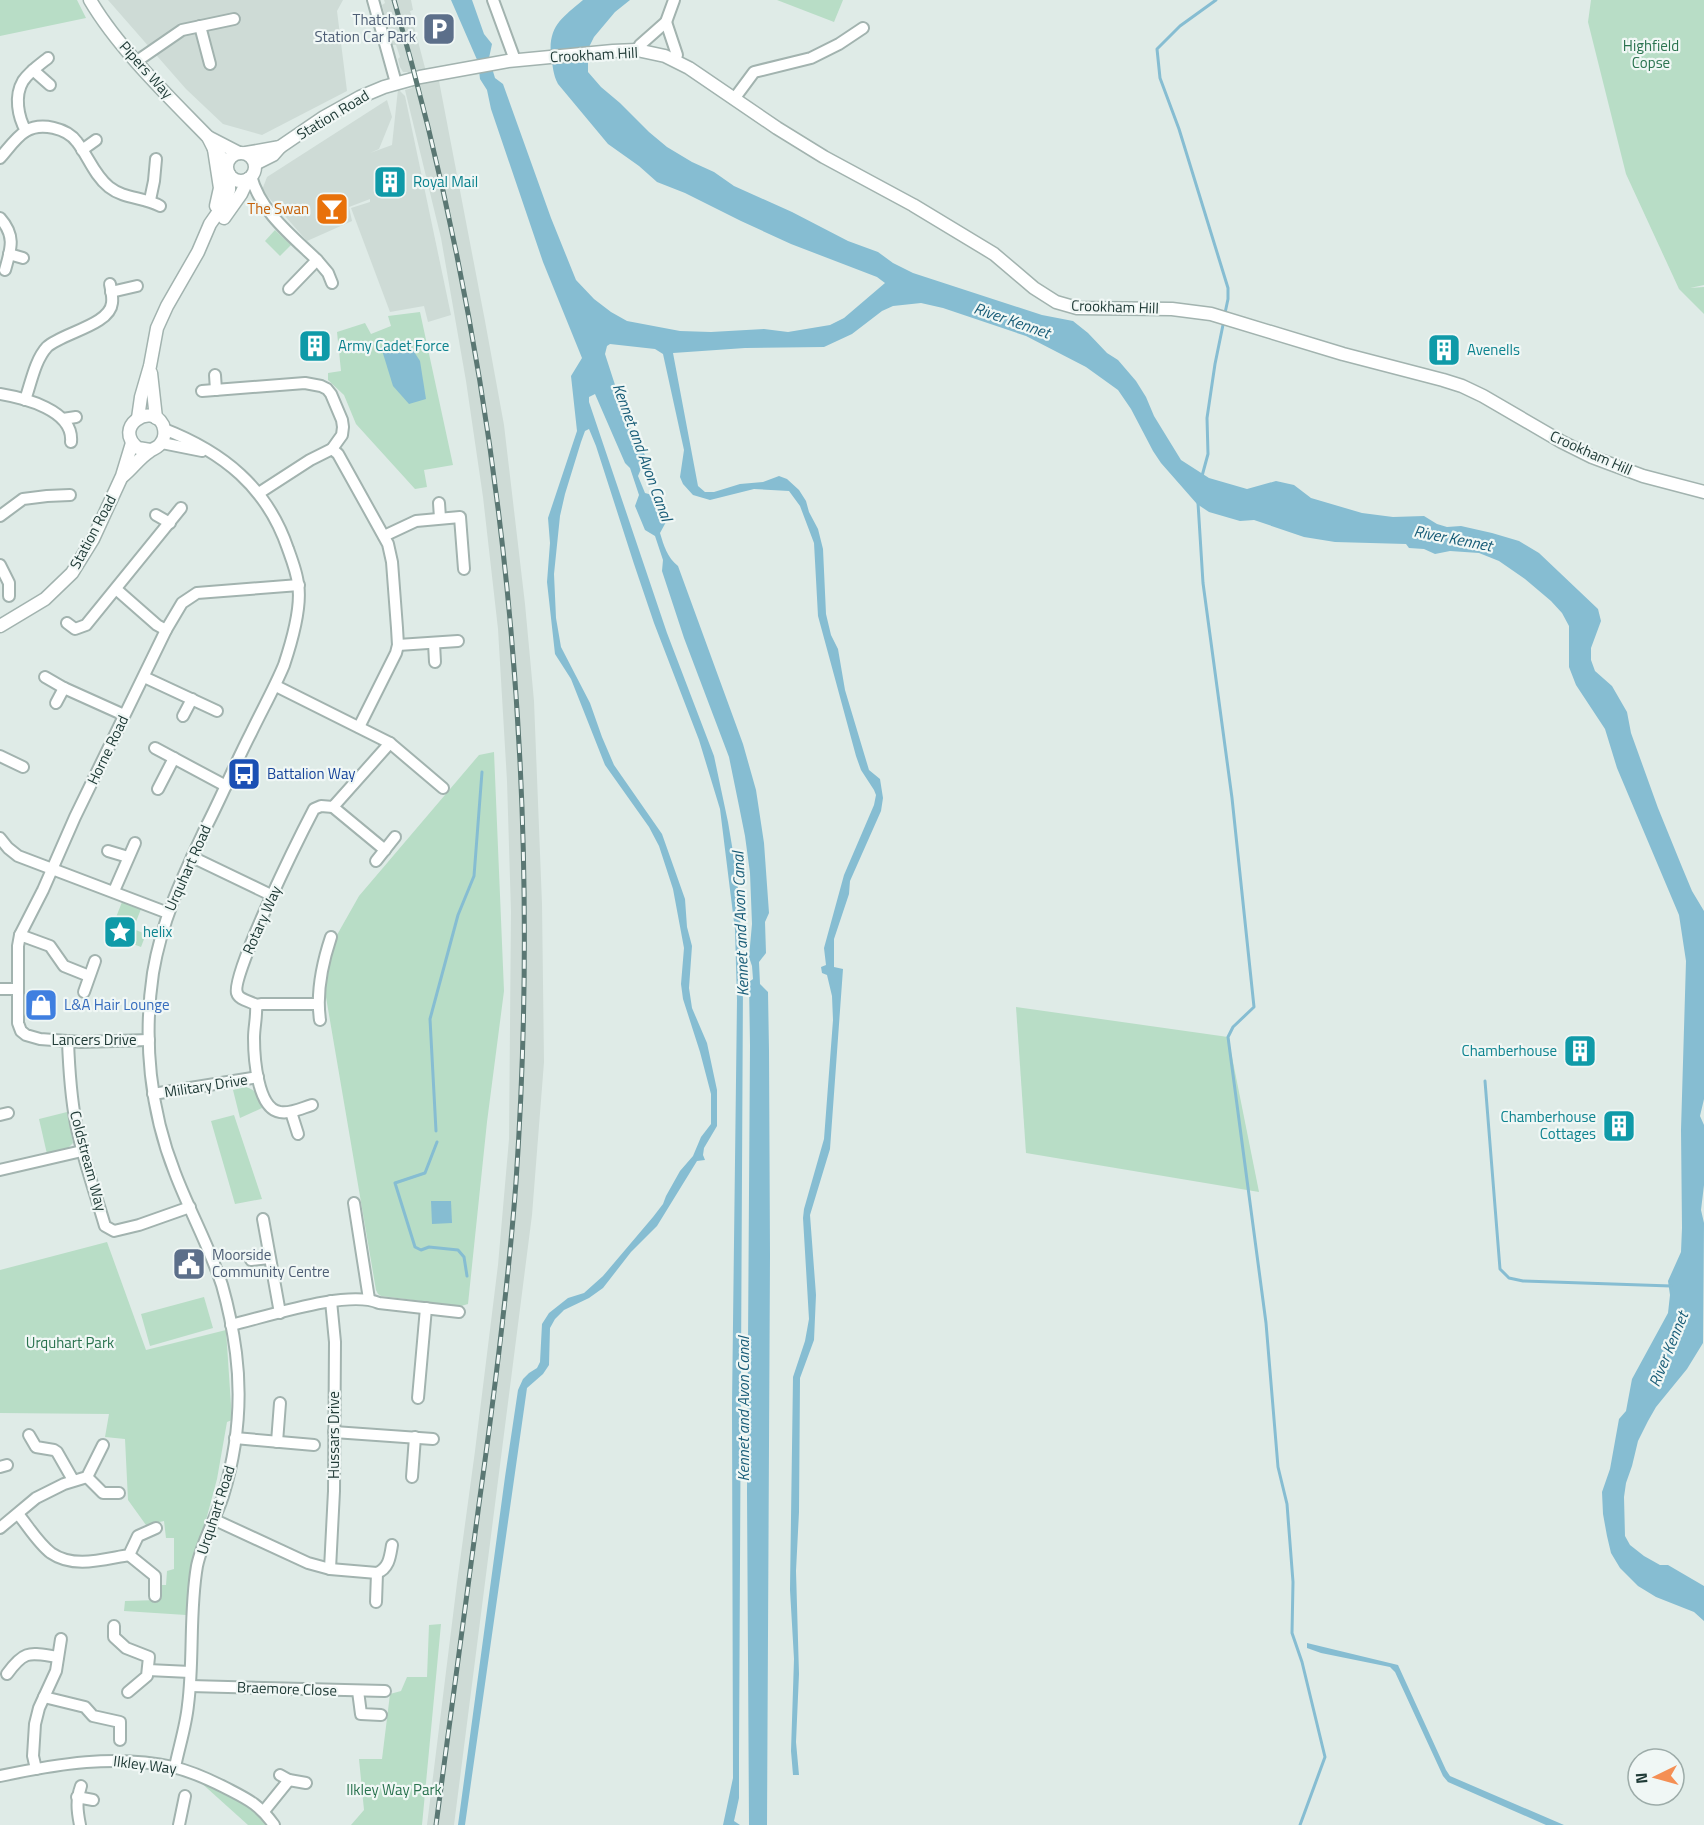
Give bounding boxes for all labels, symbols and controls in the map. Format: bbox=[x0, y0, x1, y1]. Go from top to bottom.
place label: Thatcham Station Car Park bbox=[315, 8, 416, 48]
parking icon: Thatcham Station Car Park bbox=[421, 11, 457, 47]
park label: Highfield Copse bbox=[1623, 34, 1679, 74]
street label: Pipers Way bbox=[114, 36, 179, 104]
street label: Crookham Hill bbox=[549, 41, 638, 68]
street label: Station Road bbox=[292, 84, 373, 145]
building icon: Royal Mail bbox=[372, 164, 408, 200]
place label: Royal Mail bbox=[413, 170, 478, 193]
bar icon: The Swan bbox=[314, 191, 350, 227]
place label: The Swan bbox=[247, 197, 309, 220]
street label: Crookham Hill bbox=[1071, 293, 1159, 320]
water label: River Kennet bbox=[971, 296, 1055, 345]
building icon: Army Cadet Force bbox=[297, 328, 333, 364]
building icon: Avenells bbox=[1426, 332, 1462, 368]
place label: Army Cadet Force bbox=[338, 334, 449, 357]
place label: Avenells bbox=[1467, 338, 1520, 361]
water label: Kennet and Avon Canal bbox=[607, 380, 680, 526]
street label: Crookham Hill bbox=[1546, 424, 1636, 481]
street label: Station Road bbox=[63, 491, 122, 573]
water label: River Kennet bbox=[1412, 519, 1496, 558]
street label: Horne Road bbox=[81, 711, 134, 788]
bus stop icon: Battalion Way bbox=[226, 756, 262, 792]
place label: Battalion Way bbox=[267, 762, 356, 785]
street label: Urquhart Road bbox=[158, 821, 217, 915]
water label: Kennet and Avon Canal bbox=[725, 850, 755, 997]
street label: Rotary Way bbox=[236, 882, 287, 958]
place icon: helix bbox=[102, 914, 138, 950]
place label: helix bbox=[143, 920, 172, 943]
shop icon: L&A Hair Lounge bbox=[23, 987, 59, 1023]
place label: L&A Hair Lounge bbox=[64, 993, 170, 1016]
street label: Lancers Drive bbox=[51, 1028, 137, 1051]
building icon: Chamberhouse bbox=[1562, 1033, 1598, 1069]
place label: Chamberhouse bbox=[1462, 1039, 1557, 1062]
street label: Military Drive bbox=[163, 1068, 249, 1103]
place label: Chamberhouse Cottages bbox=[1501, 1105, 1596, 1145]
street label: Coldstream Way bbox=[64, 1108, 113, 1214]
building icon: Chamberhouse Cottages bbox=[1601, 1108, 1637, 1144]
place label: Moorside Community Centre bbox=[212, 1243, 330, 1283]
public building icon: Moorside Community Centre bbox=[171, 1246, 207, 1282]
water label: River Kennet bbox=[1642, 1306, 1695, 1390]
park label: Urquhart Park bbox=[26, 1331, 114, 1354]
water label: Kennet and Avon Canal bbox=[731, 1335, 755, 1482]
street label: Hussars Drive bbox=[322, 1391, 345, 1479]
street label: Urquhart Road bbox=[190, 1462, 241, 1557]
street label: Braemore Close bbox=[237, 1675, 337, 1702]
north arrow bbox=[1626, 1747, 1686, 1807]
street label: Ilkley Way bbox=[112, 1749, 178, 1780]
text: N bbox=[1629, 1772, 1653, 1785]
park label: Ilkley Way Park bbox=[346, 1778, 442, 1801]

